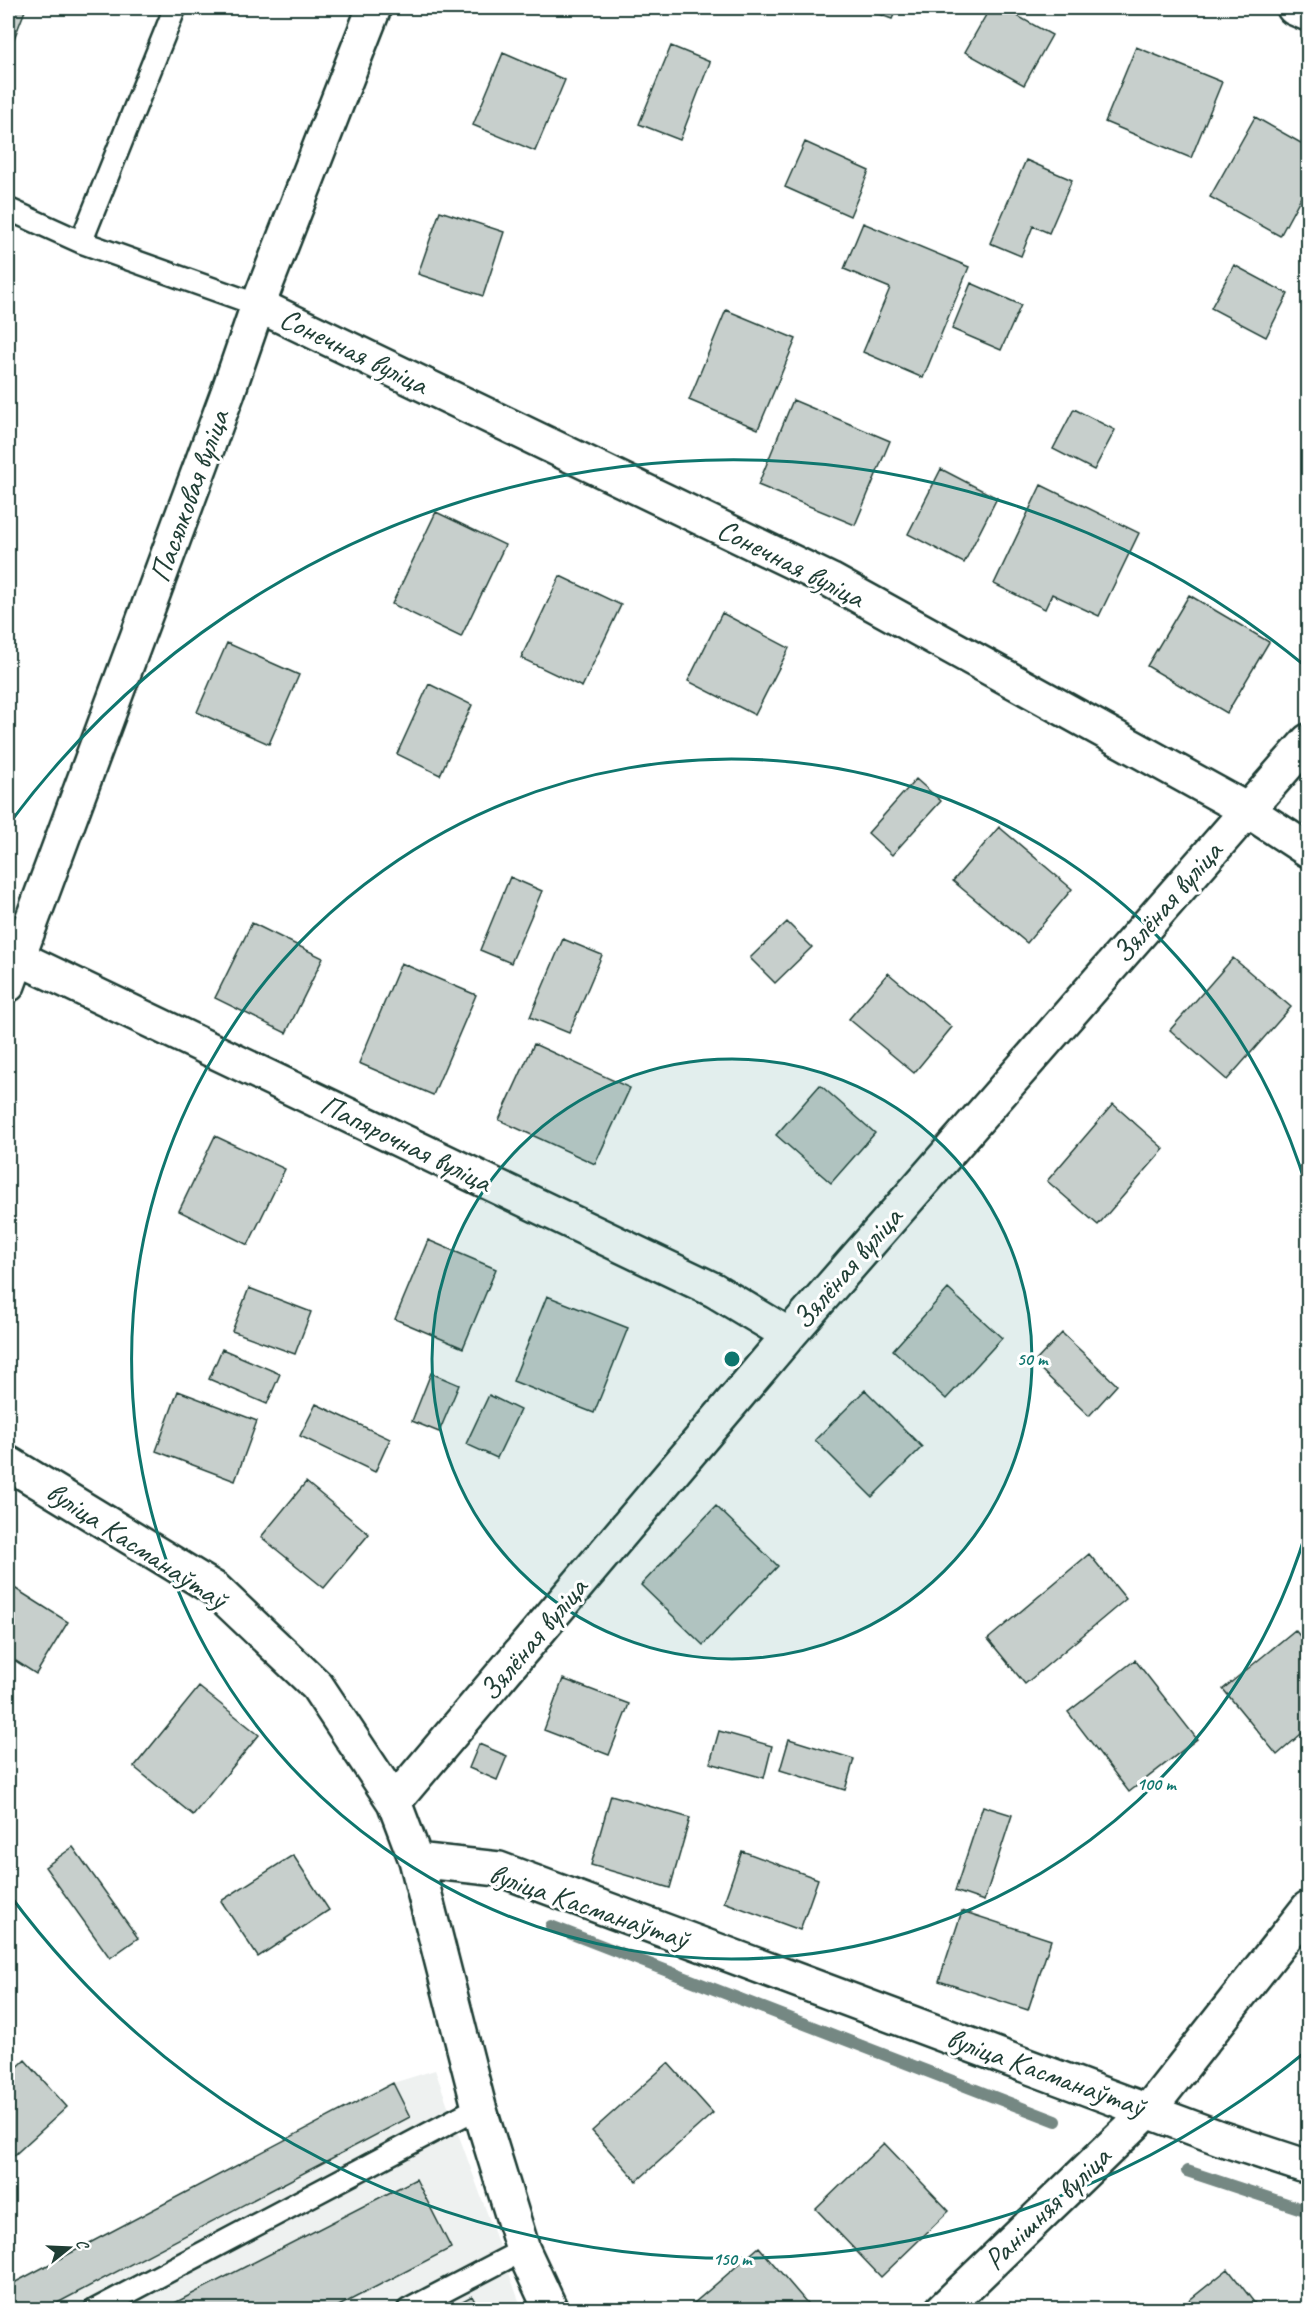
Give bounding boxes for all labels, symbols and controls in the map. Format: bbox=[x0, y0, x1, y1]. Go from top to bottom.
street label: Сонечная вуліца bbox=[274, 299, 436, 404]
street label: Пасялковая вуліца bbox=[140, 403, 238, 587]
street label: Сонечная вуліца bbox=[711, 510, 872, 617]
street label: Зялёная вуліца bbox=[1104, 832, 1232, 971]
street label: Папярочная вуліца bbox=[314, 1085, 499, 1202]
street label: Зялёная вуліца bbox=[784, 1198, 912, 1337]
text: 50 m bbox=[1017, 1348, 1049, 1370]
centre of rings bbox=[722, 1349, 742, 1369]
street label: вуліца Касманаўтаў bbox=[39, 1472, 236, 1619]
street label: Зялёная вуліца bbox=[470, 1568, 597, 1708]
text: 100 m bbox=[1137, 1773, 1177, 1795]
street label: вуліца Касманаўтаў bbox=[484, 1854, 696, 1959]
street label: вуліца Касманаўтаў bbox=[942, 2019, 1152, 2126]
street label: Ранішняя вуліца bbox=[976, 2137, 1120, 2278]
north arrow bbox=[39, 2218, 99, 2278]
text: С bbox=[72, 2237, 94, 2253]
text: 150 m bbox=[713, 2248, 753, 2270]

